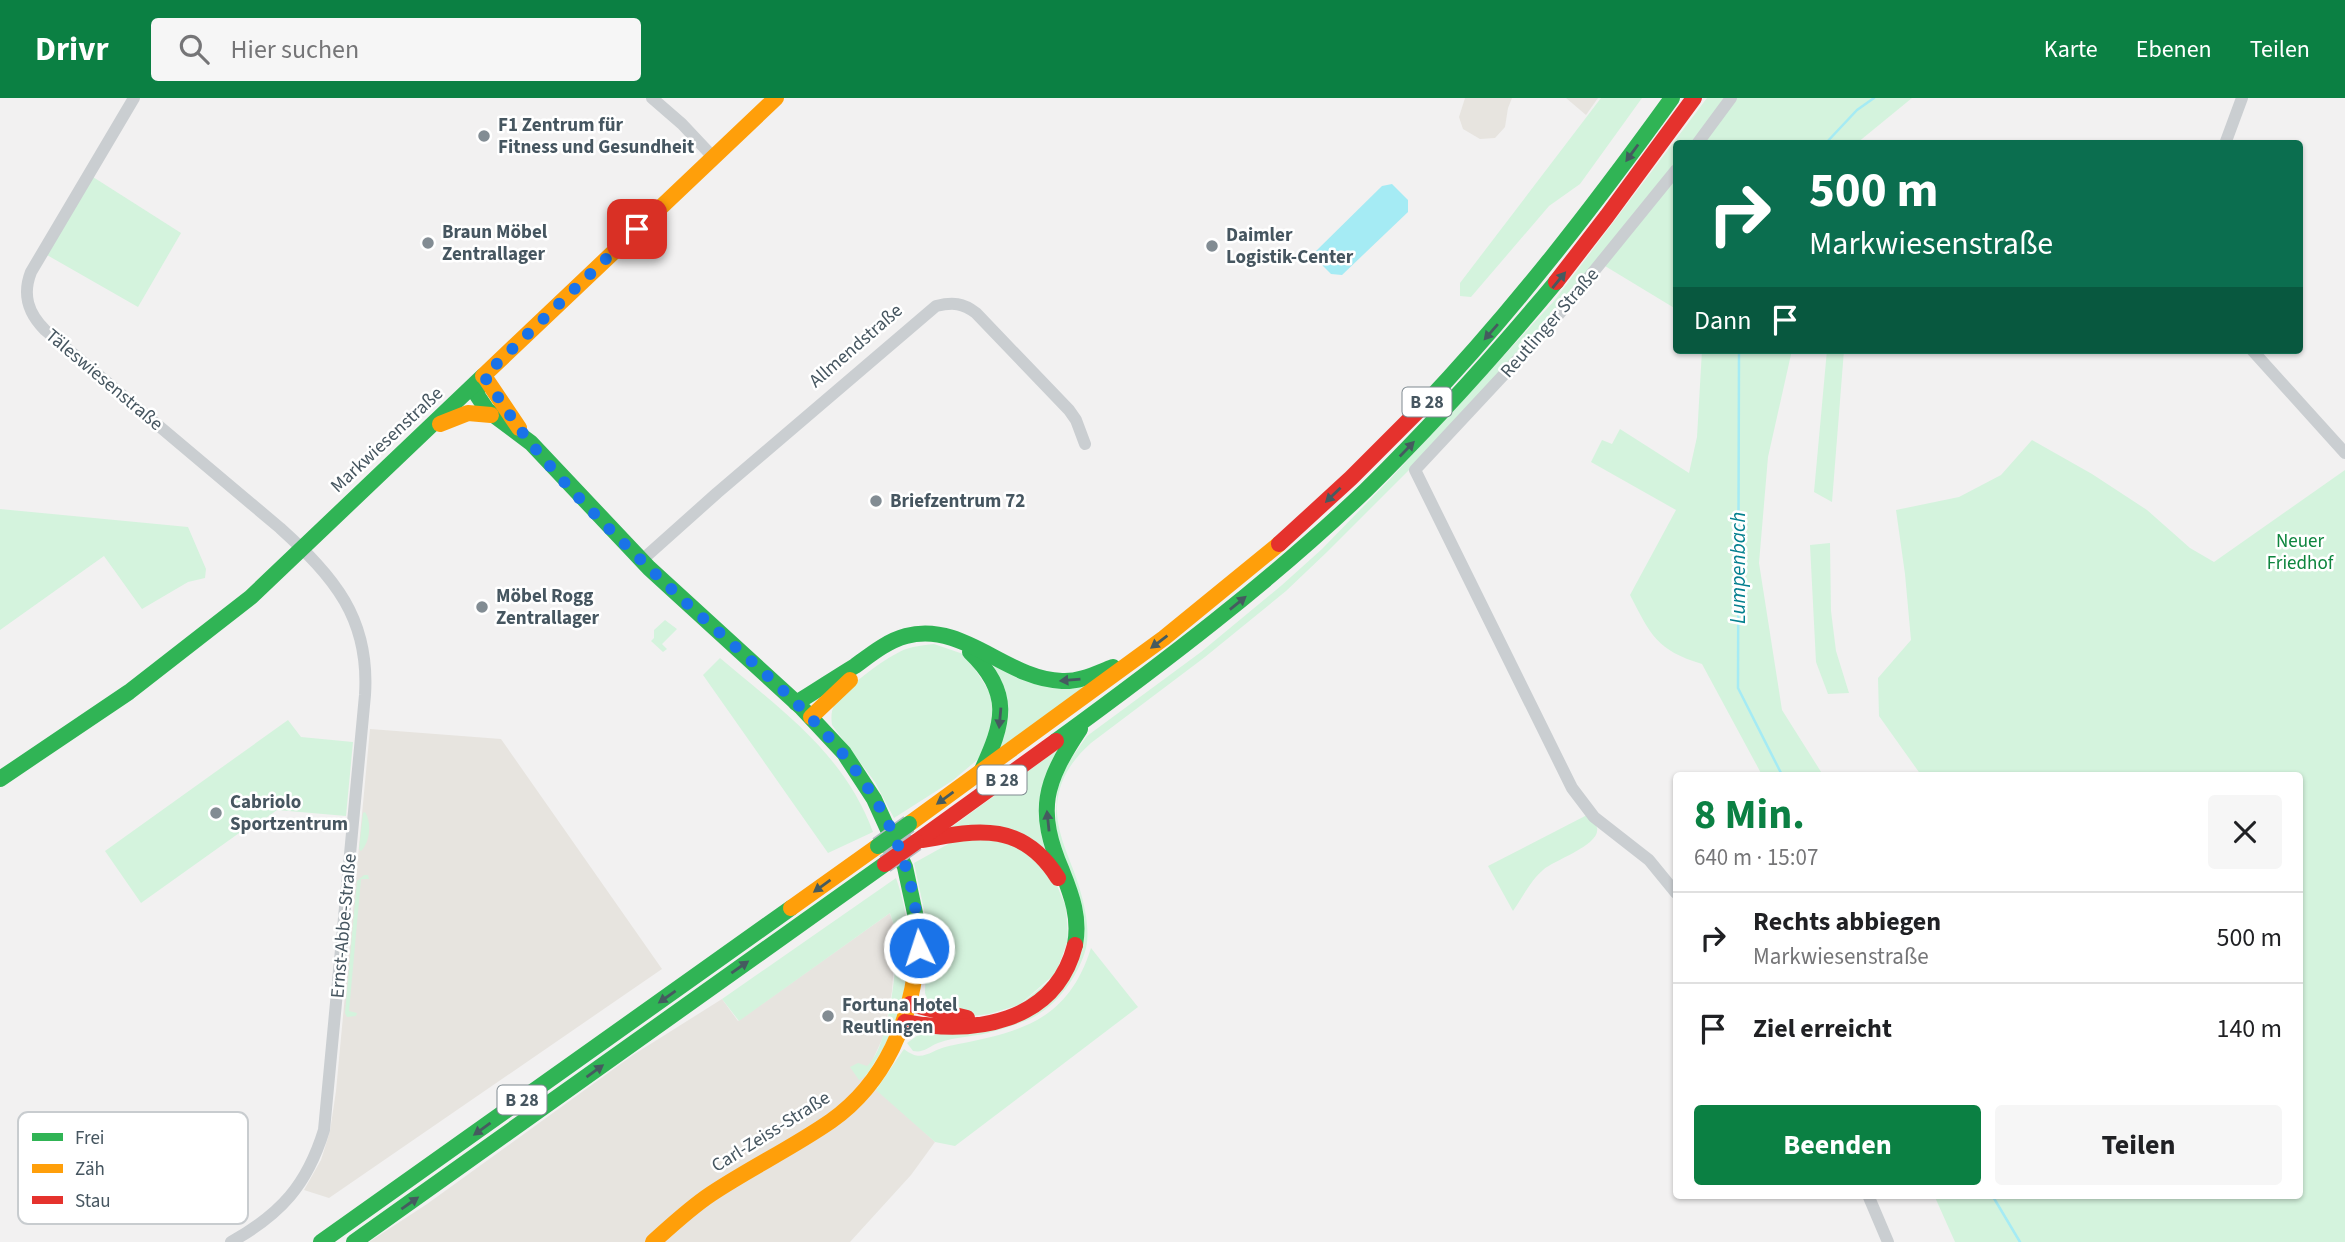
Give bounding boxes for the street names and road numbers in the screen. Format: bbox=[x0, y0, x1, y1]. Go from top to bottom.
street label: Reutlinger Straße bbox=[1495, 262, 1605, 384]
street label: Allmendstraße bbox=[803, 298, 909, 394]
street label: Täleswiesenstraße bbox=[39, 323, 169, 437]
street label: Markwiesenstraße bbox=[325, 381, 449, 499]
road number: B 28 bbox=[1402, 388, 1452, 416]
road number: B 28 bbox=[978, 766, 1026, 794]
street label: Ernst-Abbe-Straße bbox=[324, 853, 364, 999]
road number: B 28 bbox=[498, 1085, 546, 1114]
street label: Carl-Zeiss-Straße bbox=[707, 1085, 835, 1179]

